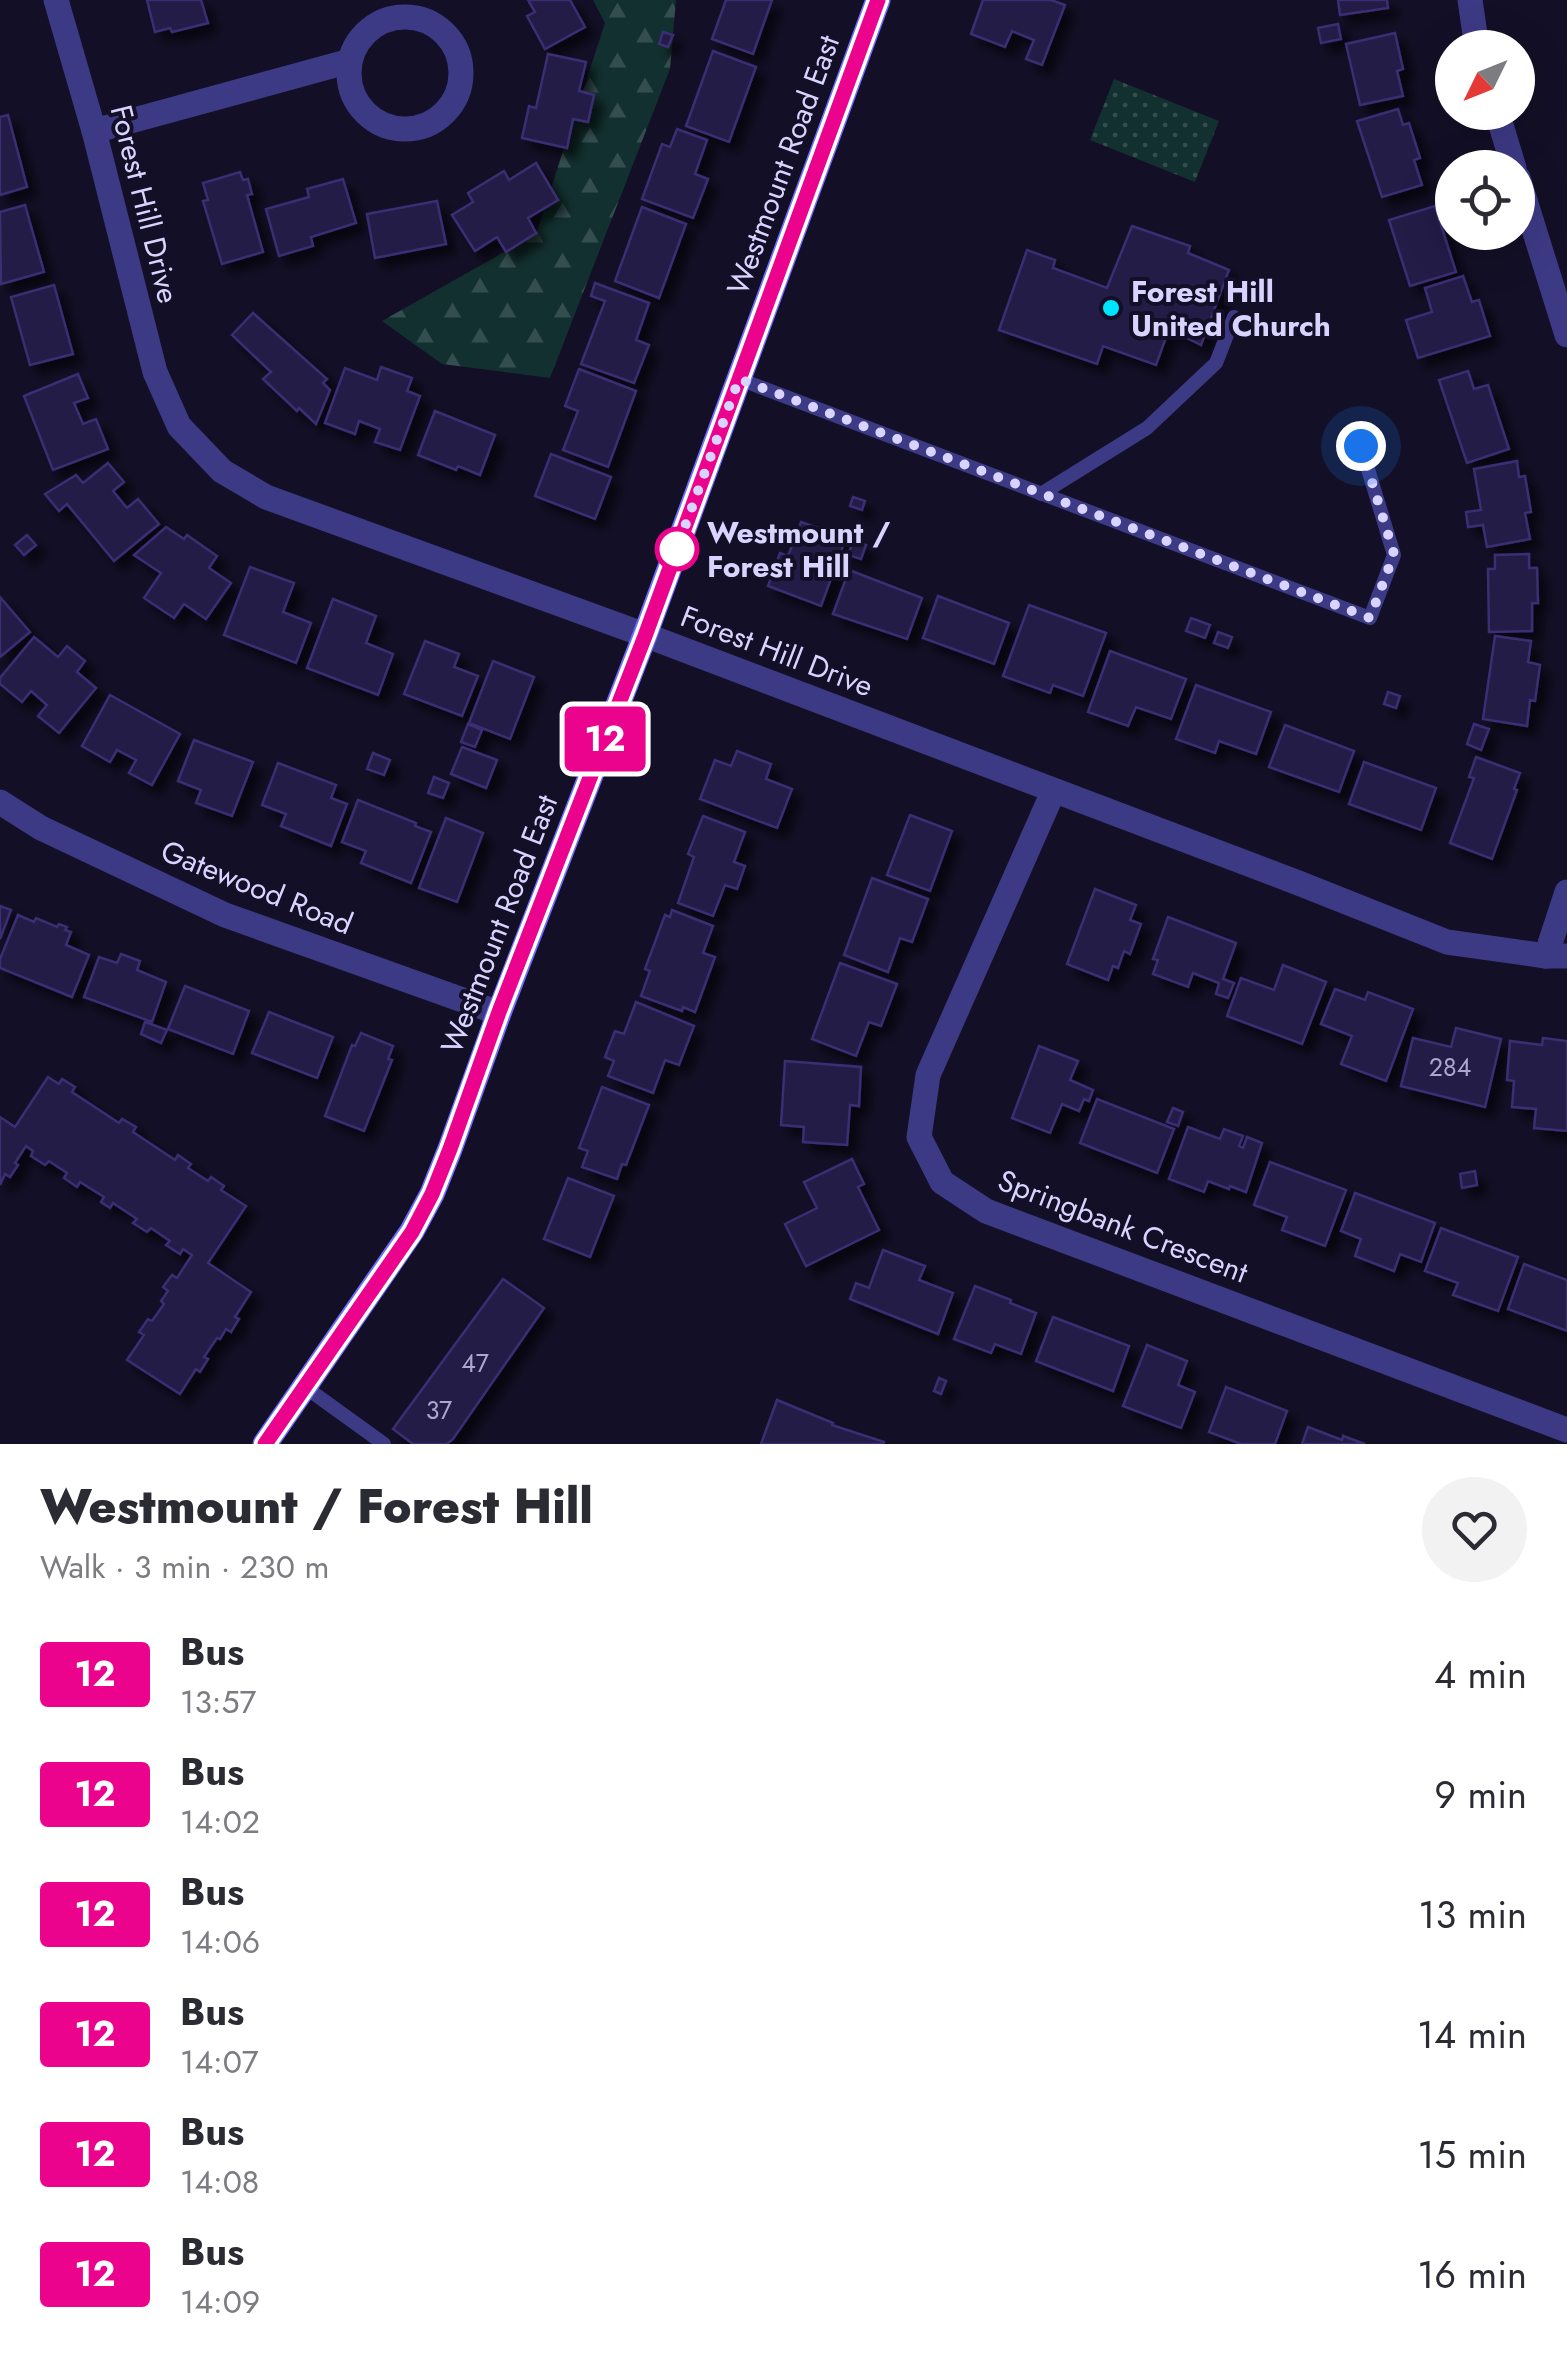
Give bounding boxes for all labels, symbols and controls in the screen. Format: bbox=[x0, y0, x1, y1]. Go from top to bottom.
street label: Westmount Road East bbox=[716, 28, 850, 301]
north arrow bbox=[1435, 30, 1535, 130]
map controls bbox=[1435, 30, 1535, 250]
street label: Forest Hill Drive bbox=[100, 100, 190, 308]
button: locate bbox=[1435, 150, 1535, 250]
place label: Forest Hill United Church bbox=[1131, 270, 1331, 347]
marker: Forest Hill United Church bbox=[1100, 297, 1122, 319]
your location bbox=[1336, 421, 1386, 471]
place label: Westmount / Forest Hill bbox=[707, 511, 891, 588]
marker: Westmount / Forest Hill bbox=[656, 528, 698, 570]
street label: Forest Hill Drive bbox=[675, 595, 879, 707]
line badge: 12 bbox=[560, 706, 650, 772]
text: 12 bbox=[585, 714, 625, 764]
street label: Westmount Road East bbox=[430, 788, 568, 1059]
street label: Gatewood Road bbox=[155, 829, 359, 945]
house number: 284 bbox=[1429, 1049, 1471, 1085]
street label: Springbank Crescent bbox=[992, 1159, 1255, 1294]
house number: 47 bbox=[461, 1345, 489, 1381]
house number: 37 bbox=[426, 1392, 452, 1428]
text: Westmount / Forest Hill bbox=[40, 1472, 593, 1541]
button: heart bbox=[1422, 1477, 1527, 1582]
text: Walk · 3 min · 230 m bbox=[40, 1544, 330, 1590]
text: Bus bbox=[180, 1624, 244, 1679]
text: 4 min bbox=[1434, 1647, 1527, 1702]
text: 12 bbox=[75, 1649, 115, 1699]
text: 13:57 bbox=[180, 1679, 256, 1725]
text: Bus bbox=[180, 1744, 244, 1799]
text: 9 min bbox=[1434, 1767, 1527, 1822]
text: 12 bbox=[75, 1769, 115, 1819]
text: 14:02 bbox=[180, 1799, 260, 1845]
text: Bus bbox=[180, 1864, 244, 1919]
text: 13 min bbox=[1418, 1887, 1527, 1942]
text: 12 bbox=[75, 1889, 115, 1939]
text: 14:06 bbox=[180, 1919, 260, 1965]
text: Bus bbox=[180, 1984, 244, 2039]
text: 14 min bbox=[1417, 2007, 1527, 2062]
text: 12 bbox=[75, 2009, 115, 2059]
text: 14:07 bbox=[180, 2039, 259, 2085]
text: Bus bbox=[180, 2104, 244, 2159]
text: 15 min bbox=[1418, 2127, 1527, 2182]
text: 12 bbox=[75, 2129, 115, 2179]
text: 14:08 bbox=[180, 2159, 259, 2205]
text: Bus bbox=[180, 2224, 244, 2279]
text: 16 min bbox=[1417, 2247, 1527, 2302]
text: 12 bbox=[75, 2249, 115, 2299]
text: 14:09 bbox=[180, 2279, 260, 2325]

